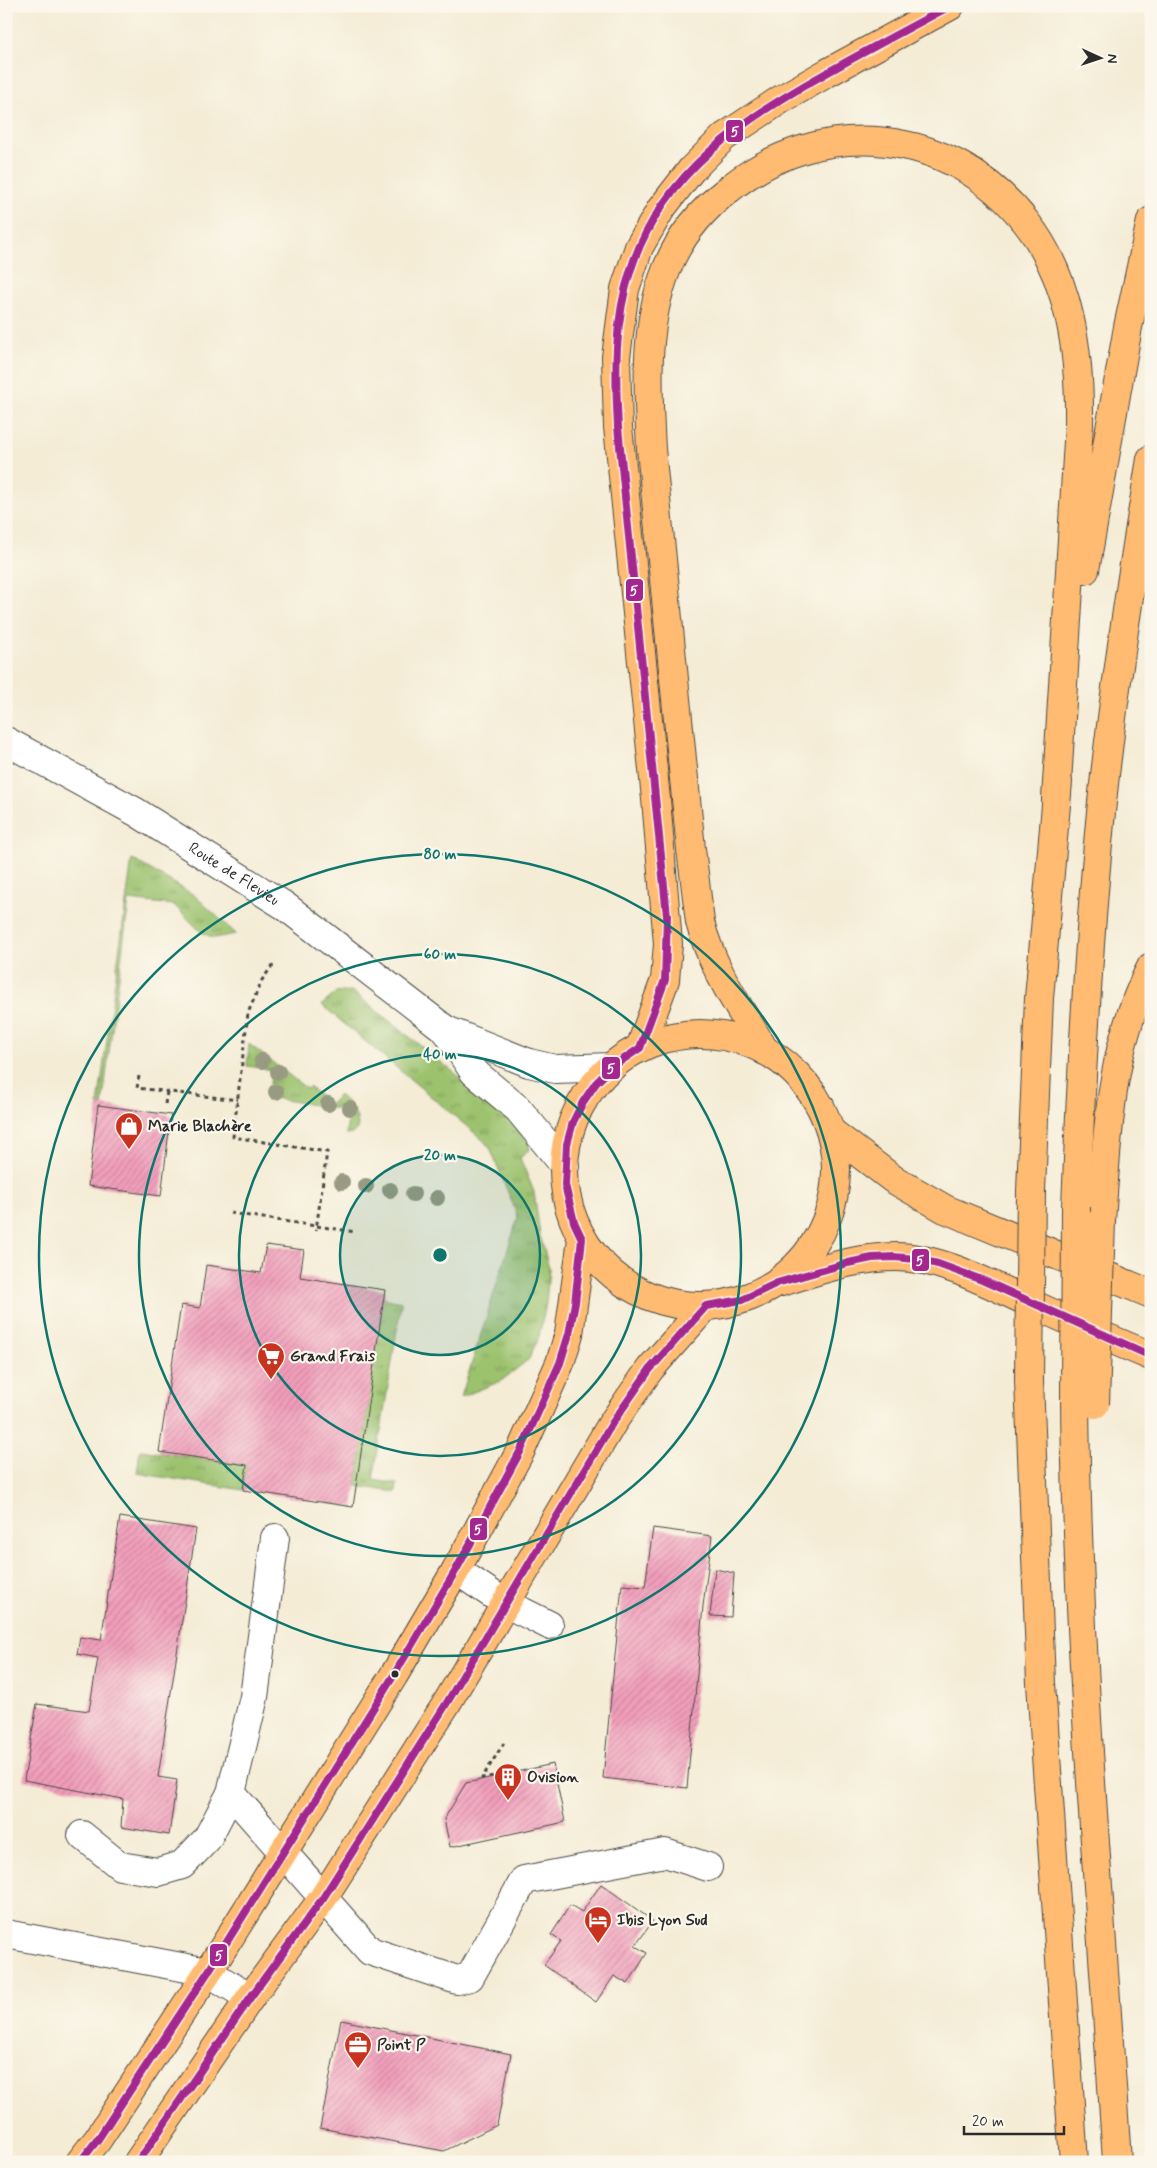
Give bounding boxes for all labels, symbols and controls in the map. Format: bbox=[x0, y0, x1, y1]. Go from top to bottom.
north arrow bbox=[1074, 32, 1124, 82]
text: N bbox=[1103, 53, 1121, 64]
line badge: 5 bbox=[725, 119, 744, 143]
text: 5 bbox=[731, 123, 740, 141]
line badge: 5 bbox=[625, 578, 644, 602]
text: 5 bbox=[630, 582, 639, 600]
street label: Route de Flevieu bbox=[185, 837, 283, 910]
text: 80 m bbox=[423, 845, 457, 865]
text: 60 m bbox=[424, 945, 456, 965]
text: 40 m bbox=[423, 1045, 457, 1065]
line badge: 5 bbox=[601, 1056, 621, 1080]
text: 5 bbox=[607, 1060, 616, 1078]
shop icon: Marie Blachère bbox=[114, 1111, 144, 1150]
place label: Marie Blachère bbox=[148, 1116, 252, 1137]
text: 20 m bbox=[424, 1146, 456, 1166]
centre of rings bbox=[431, 1246, 449, 1264]
line badge: 5 bbox=[911, 1248, 930, 1272]
text: 5 bbox=[916, 1252, 925, 1270]
supermarket icon: Grand Frais bbox=[256, 1341, 286, 1380]
place label: Grand Frais bbox=[290, 1346, 376, 1367]
line badge: 5 bbox=[469, 1517, 488, 1541]
text: 5 bbox=[474, 1521, 483, 1539]
unlabelled marker bbox=[390, 1669, 400, 1679]
building icon: Ovision bbox=[493, 1762, 523, 1801]
place label: Ovision bbox=[527, 1767, 579, 1788]
hotel icon: Ibis Lyon Sud bbox=[583, 1905, 613, 1944]
place label: Ibis Lyon Sud bbox=[617, 1910, 708, 1931]
line badge: 5 bbox=[209, 1943, 228, 1967]
text: 5 bbox=[215, 1947, 224, 1965]
office icon: Point P bbox=[343, 2030, 373, 2069]
place label: Point P bbox=[377, 2035, 426, 2056]
scale bar bbox=[964, 2103, 1064, 2135]
text: 20 m bbox=[972, 2112, 1004, 2132]

